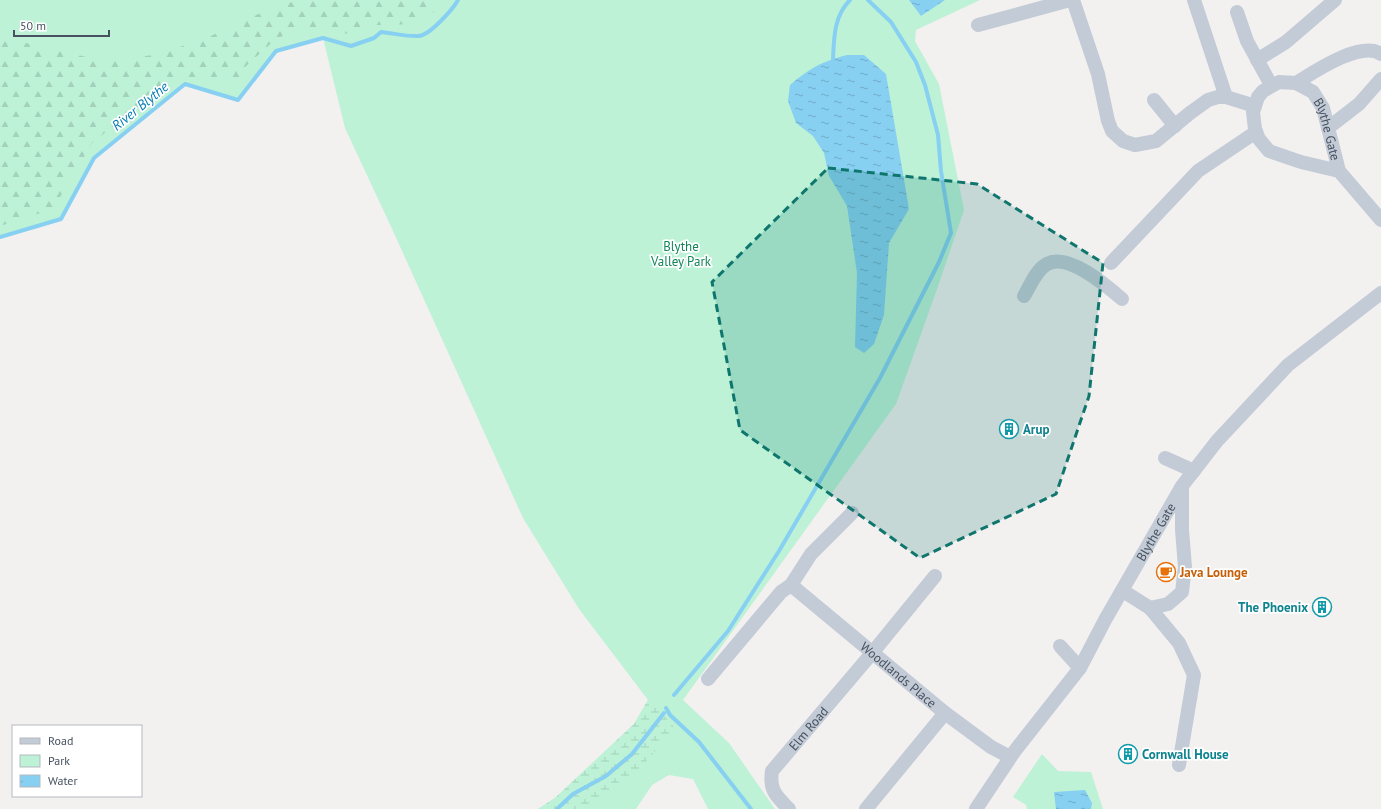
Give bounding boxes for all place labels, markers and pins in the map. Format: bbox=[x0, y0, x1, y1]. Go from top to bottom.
building icon: Arup bbox=[998, 418, 1020, 440]
place label: Arup bbox=[1023, 421, 1049, 438]
cafe icon: Java Lounge bbox=[1155, 561, 1177, 583]
place label: Java Lounge bbox=[1179, 564, 1248, 581]
building icon: The Phoenix bbox=[1311, 596, 1333, 618]
place label: The Phoenix bbox=[1238, 599, 1308, 616]
building icon: Cornwall House bbox=[1117, 743, 1139, 765]
place label: Cornwall House bbox=[1142, 746, 1229, 763]

